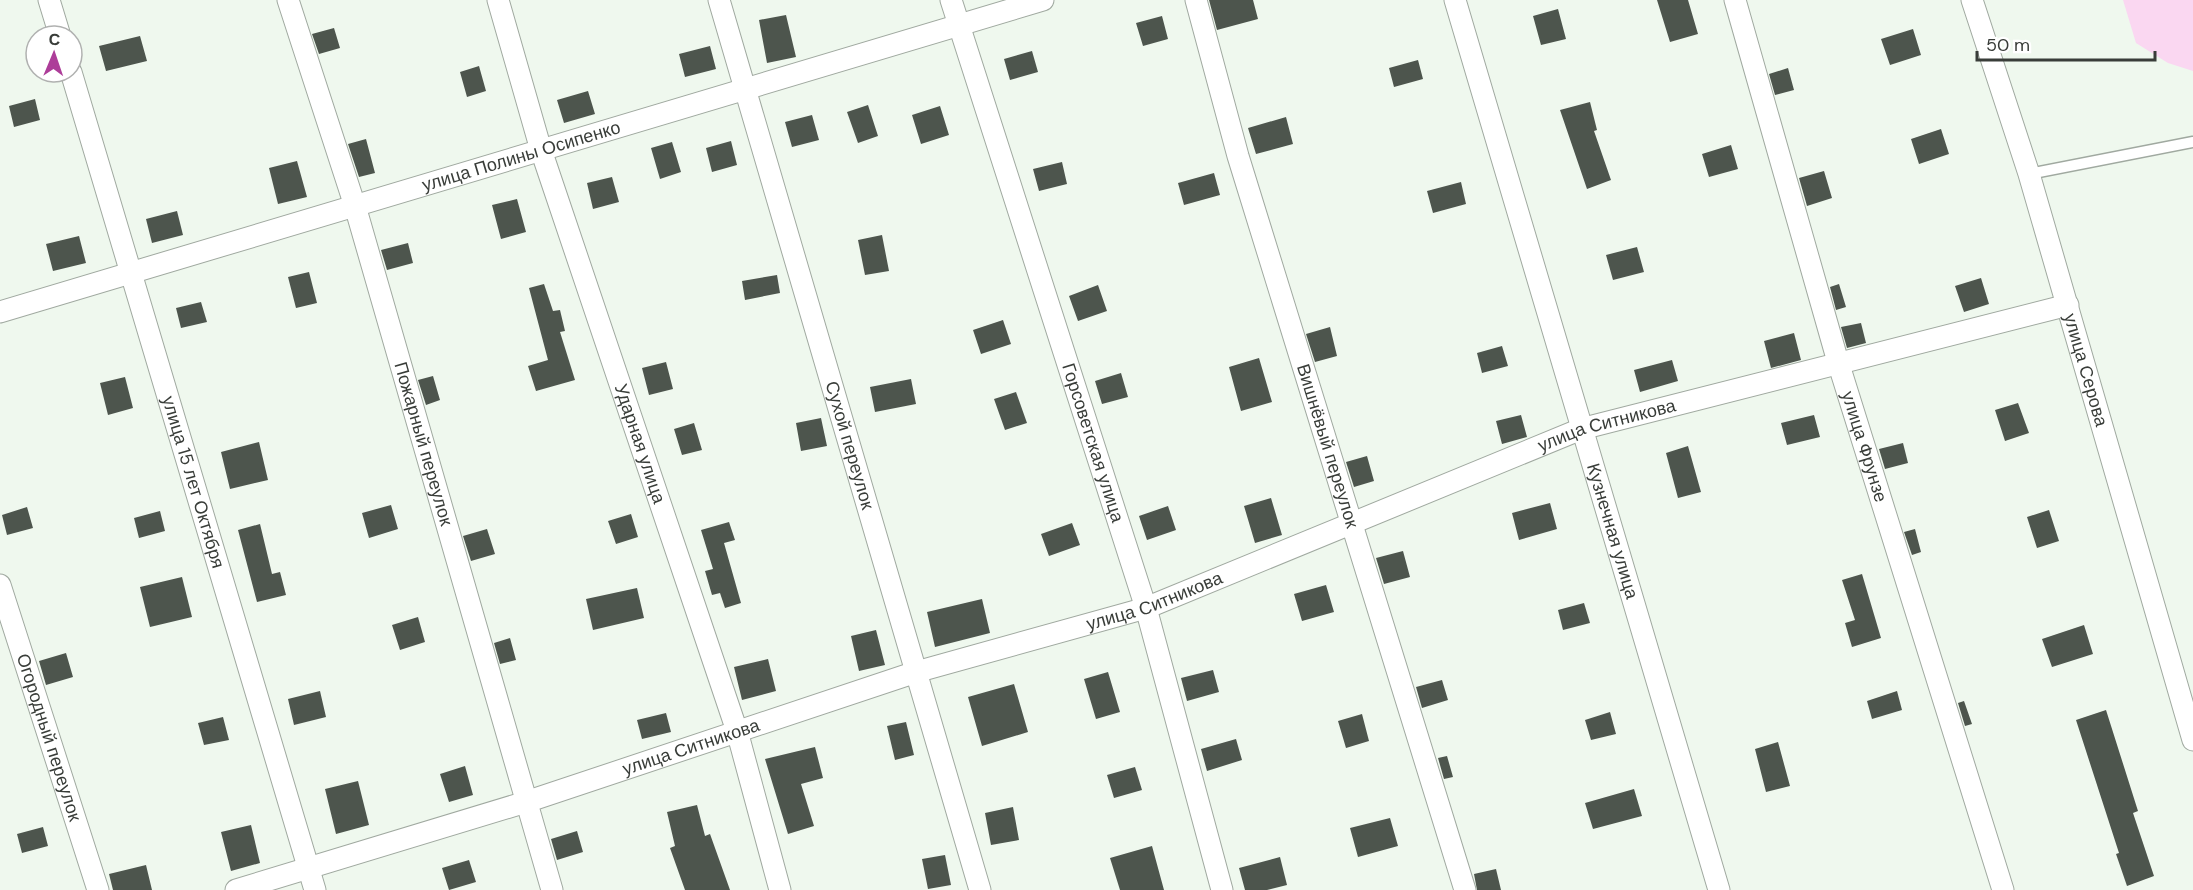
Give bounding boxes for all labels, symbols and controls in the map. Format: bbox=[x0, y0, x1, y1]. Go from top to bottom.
north arrow bbox=[24, 24, 84, 84]
scale bar bbox=[1977, 24, 2156, 62]
text: С bbox=[48, 29, 61, 50]
text: 50 m bbox=[1986, 33, 2030, 57]
street label: улица Полины Осипенко bbox=[419, 115, 623, 197]
street label: улица Серова bbox=[2058, 310, 2114, 430]
street label: Пожарный переулок bbox=[388, 359, 458, 529]
street label: Горсоветская улица bbox=[1056, 360, 1130, 526]
street label: Вишнёвый переулок bbox=[1291, 361, 1364, 531]
street label: Сухой переулок bbox=[819, 378, 880, 512]
street label: Ударная улица bbox=[609, 381, 672, 508]
street label: улица Фрунзе bbox=[1836, 388, 1893, 505]
street label: улица 15 лет Октября bbox=[156, 393, 230, 571]
street label: улица Ситникова bbox=[1534, 393, 1679, 458]
street label: Кузнечная улица bbox=[1581, 460, 1644, 603]
street label: улица Ситникова bbox=[1084, 565, 1227, 636]
street label: Огородный переулок bbox=[11, 650, 87, 824]
street label: улица Ситникова bbox=[619, 713, 764, 781]

